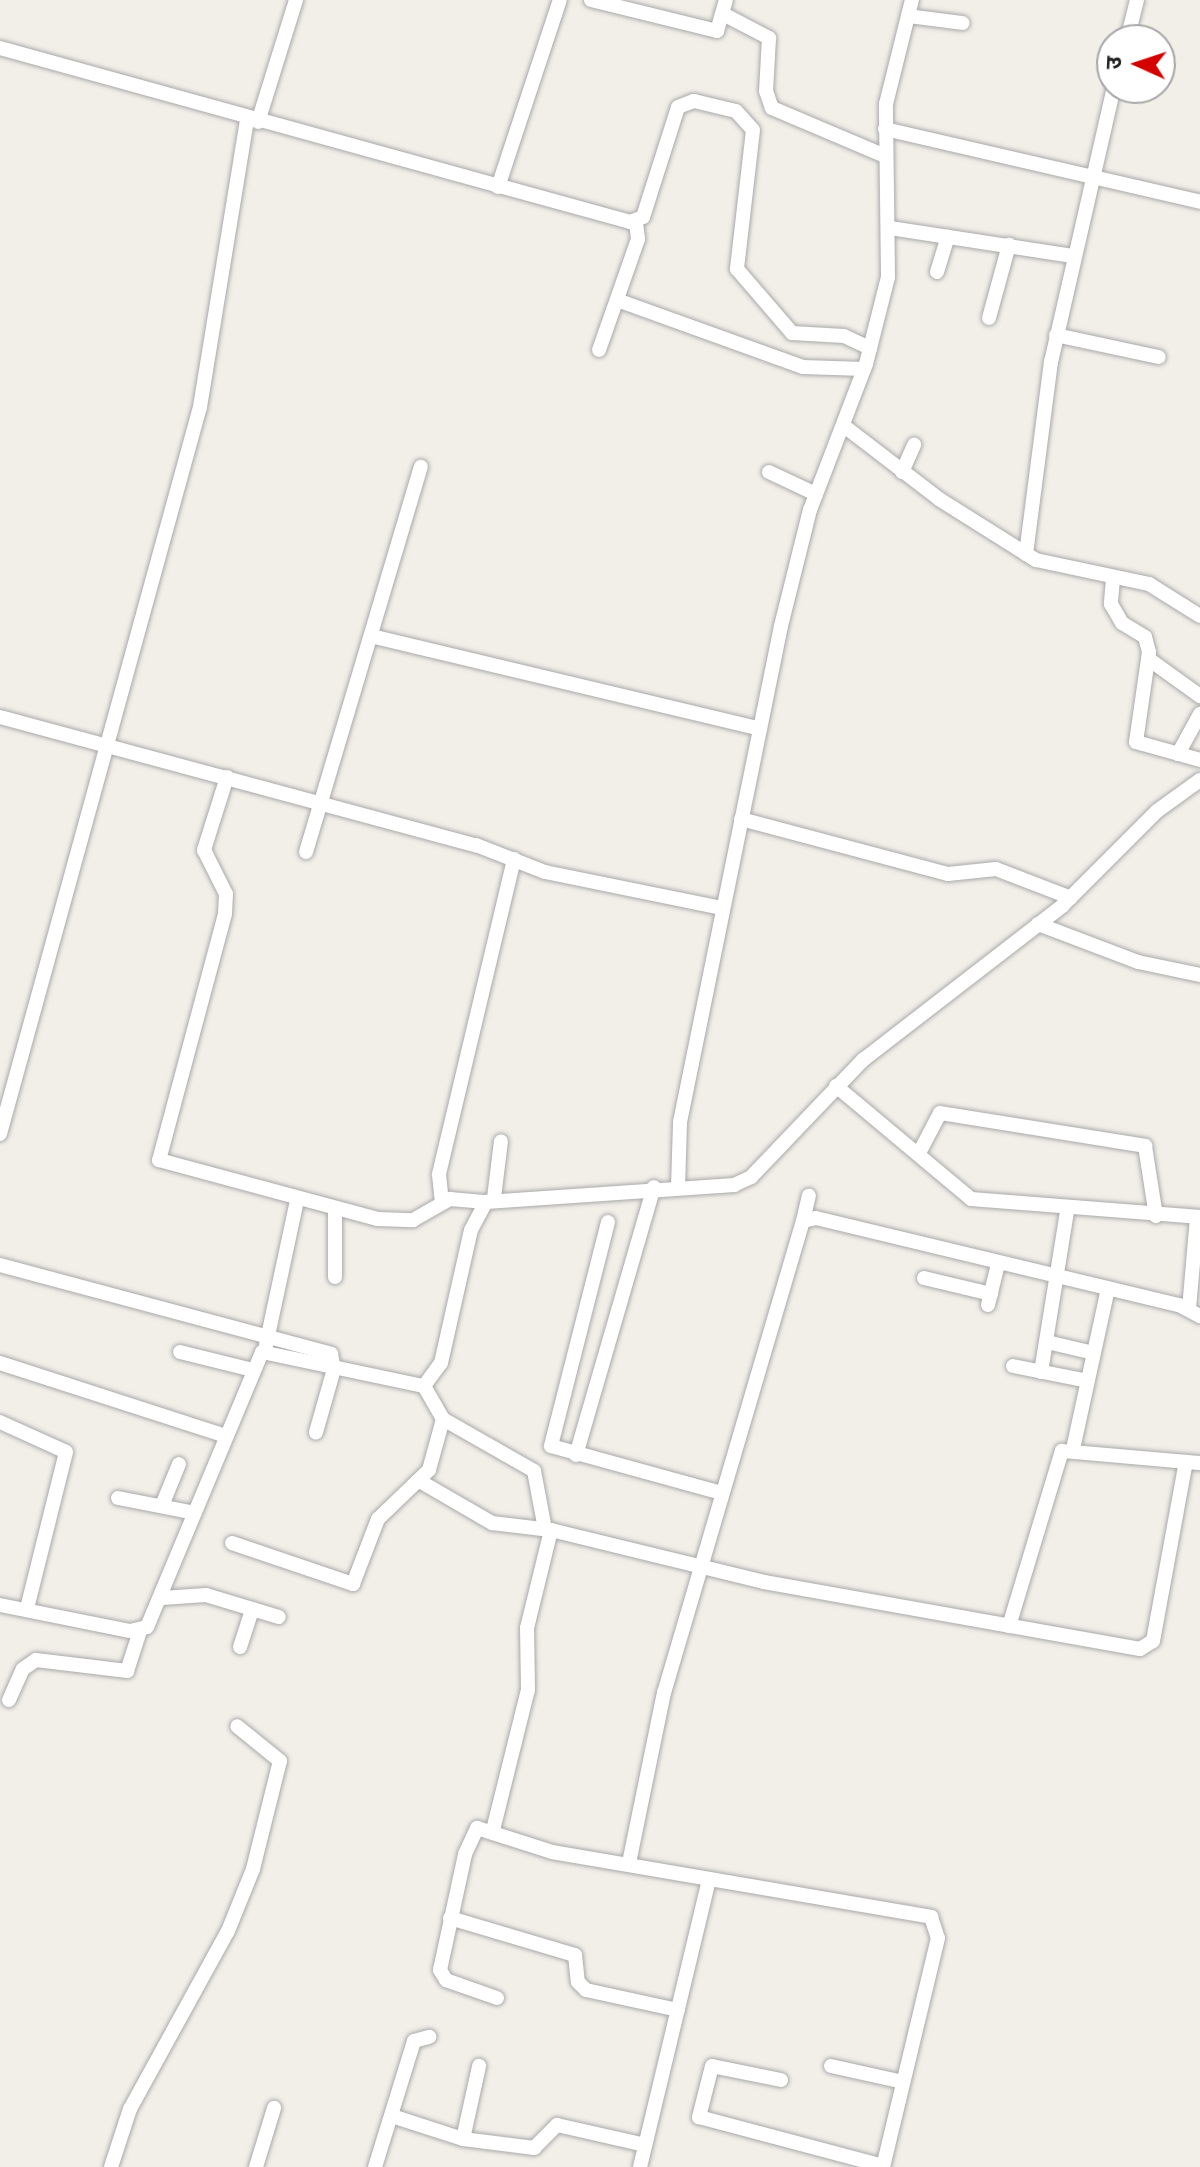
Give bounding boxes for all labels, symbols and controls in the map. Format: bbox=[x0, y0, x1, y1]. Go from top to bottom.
north arrow bbox=[1096, 24, 1176, 104]
text: उ bbox=[1100, 56, 1127, 70]

